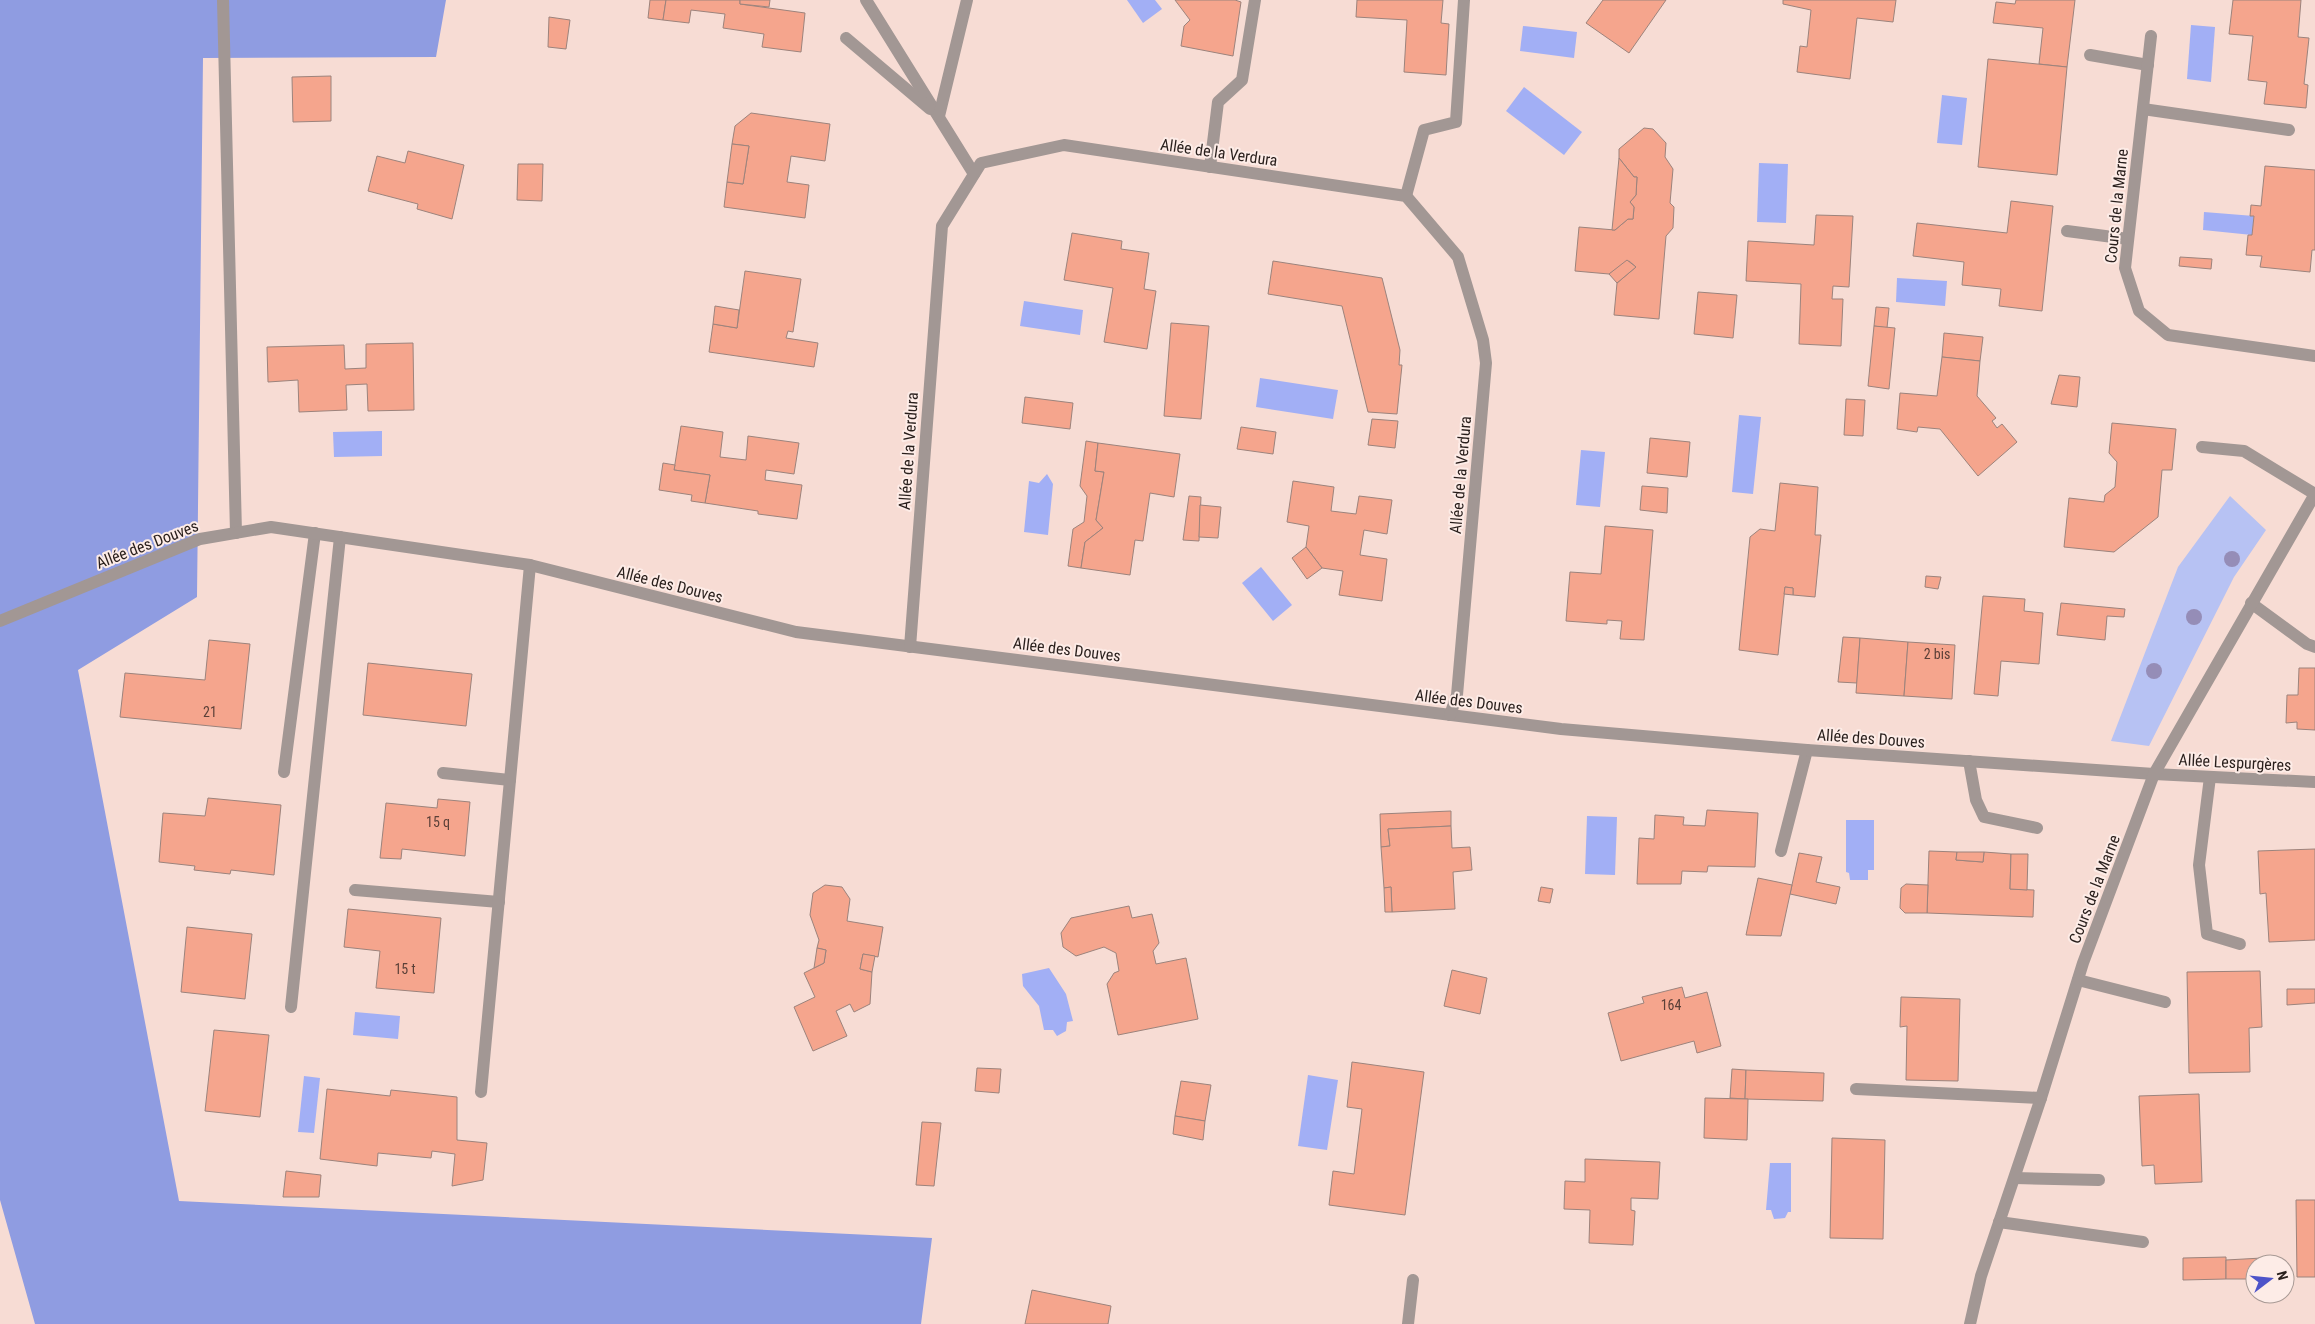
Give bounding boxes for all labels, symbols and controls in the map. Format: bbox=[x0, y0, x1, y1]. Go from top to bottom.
street label: Allée de la Verdura bbox=[1159, 135, 1279, 170]
street label: Cours de la Marne bbox=[2101, 148, 2132, 264]
street label: Allée de la Verdura bbox=[895, 391, 922, 511]
street label: Allée de la Verdura bbox=[1446, 415, 1475, 535]
street label: Allée des Douves bbox=[93, 516, 201, 573]
street label: Allée des Douves bbox=[615, 562, 725, 607]
street label: Allée des Douves bbox=[1012, 633, 1122, 666]
house number: 2 bis bbox=[1924, 646, 1950, 662]
street label: Allée des Douves bbox=[1414, 685, 1524, 718]
house number: 21 bbox=[203, 704, 217, 720]
street label: Allée des Douves bbox=[1816, 725, 1926, 752]
street label: Allée Lespurgères bbox=[2178, 750, 2292, 775]
house number: 15 q bbox=[426, 814, 450, 830]
street label: Cours de la Marne bbox=[2065, 832, 2124, 946]
house number: 15 t bbox=[394, 961, 416, 977]
house number: 164 bbox=[1661, 997, 1681, 1013]
north arrow bbox=[2245, 1254, 2295, 1304]
text: N bbox=[2274, 1269, 2291, 1282]

